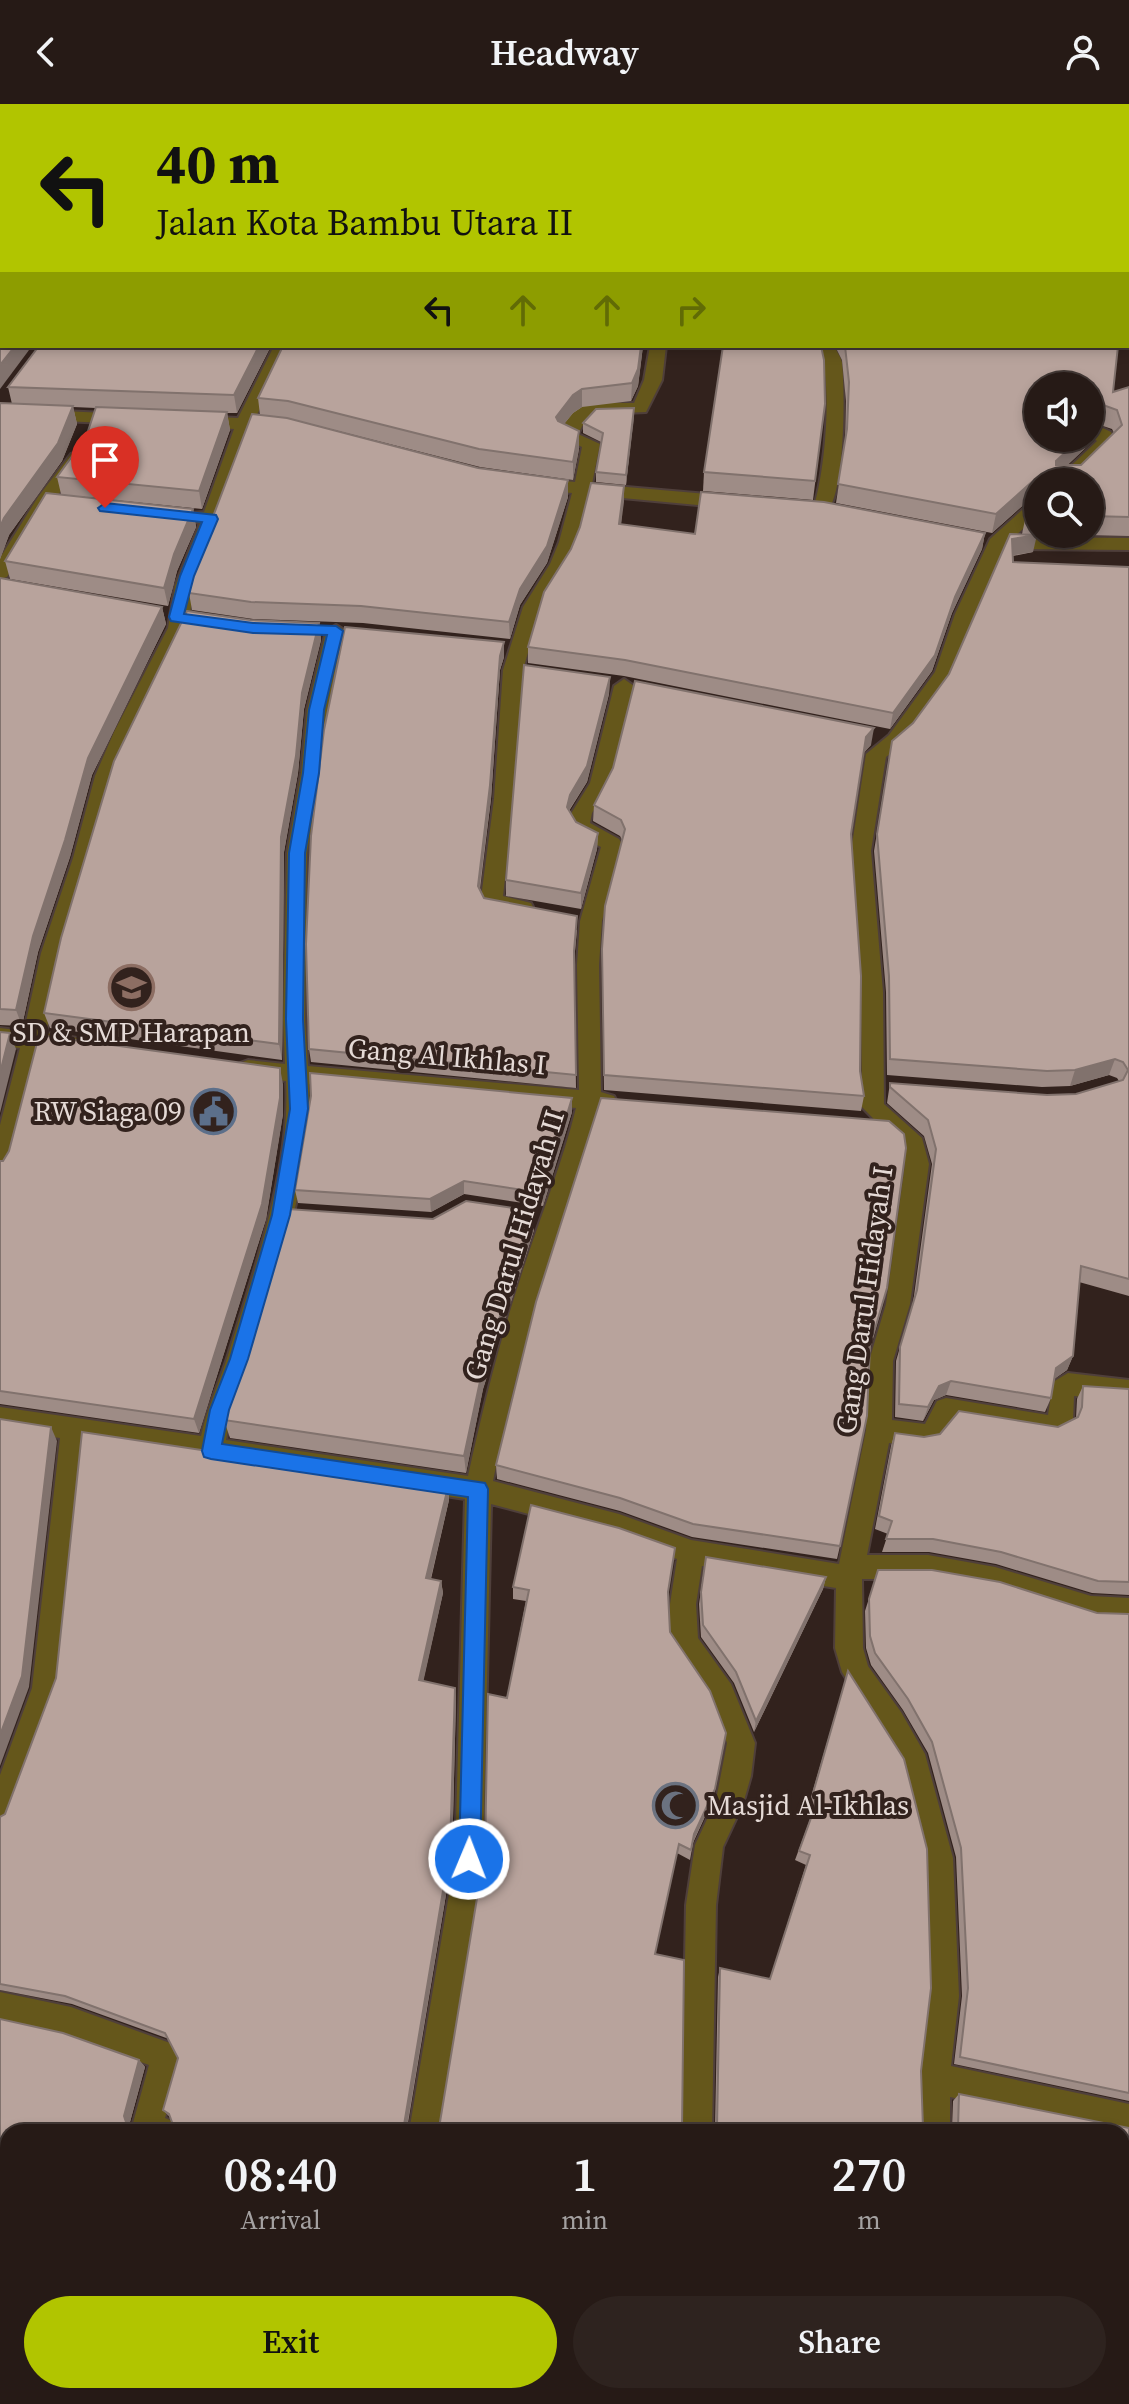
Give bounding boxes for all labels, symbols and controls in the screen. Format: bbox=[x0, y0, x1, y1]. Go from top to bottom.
text: Headway bbox=[490, 28, 639, 77]
icon: back bbox=[24, 30, 68, 74]
icon: person bbox=[1061, 30, 1105, 74]
text: 40 m bbox=[156, 125, 279, 202]
icon: left bbox=[24, 136, 128, 240]
text: Jalan Kota Bambu Utara II bbox=[156, 198, 573, 247]
icon: left bbox=[417, 288, 461, 332]
icon: ahead bbox=[501, 288, 545, 332]
icon: ahead bbox=[585, 288, 629, 332]
icon: right bbox=[669, 288, 713, 332]
map controls bbox=[1024, 372, 1104, 548]
button: sound bbox=[1024, 372, 1104, 452]
pin bbox=[71, 426, 139, 508]
icon: arrive bbox=[83, 438, 127, 482]
button: search bbox=[1024, 468, 1104, 548]
school or university icon: SD & SMP Harapan bbox=[107, 964, 155, 1012]
place label: SD & SMP Harapan bbox=[12, 1013, 250, 1051]
street label: Gang Al Ikhlas I bbox=[346, 1028, 548, 1084]
public building icon: RW Siaga 09 bbox=[189, 1087, 237, 1135]
place label: RW Siaga 09 bbox=[33, 1092, 182, 1130]
street label: Gang Darul Hidayah II bbox=[455, 1105, 573, 1385]
street label: Gang Darul Hidayah I bbox=[826, 1164, 902, 1436]
mosque icon: Masjid Al-Ikhlas bbox=[652, 1781, 700, 1829]
place label: Masjid Al-Ikhlas bbox=[707, 1786, 909, 1824]
position arrow bbox=[427, 1817, 511, 1901]
text: 08:40 bbox=[223, 2141, 338, 2207]
text: 1 bbox=[572, 2141, 597, 2207]
text: 270 bbox=[832, 2141, 906, 2207]
text: Arrival bbox=[240, 2202, 321, 2238]
text: min bbox=[561, 2202, 608, 2238]
text: m bbox=[857, 2202, 881, 2238]
button: Exit bbox=[24, 2296, 557, 2388]
button: Share bbox=[573, 2296, 1106, 2388]

